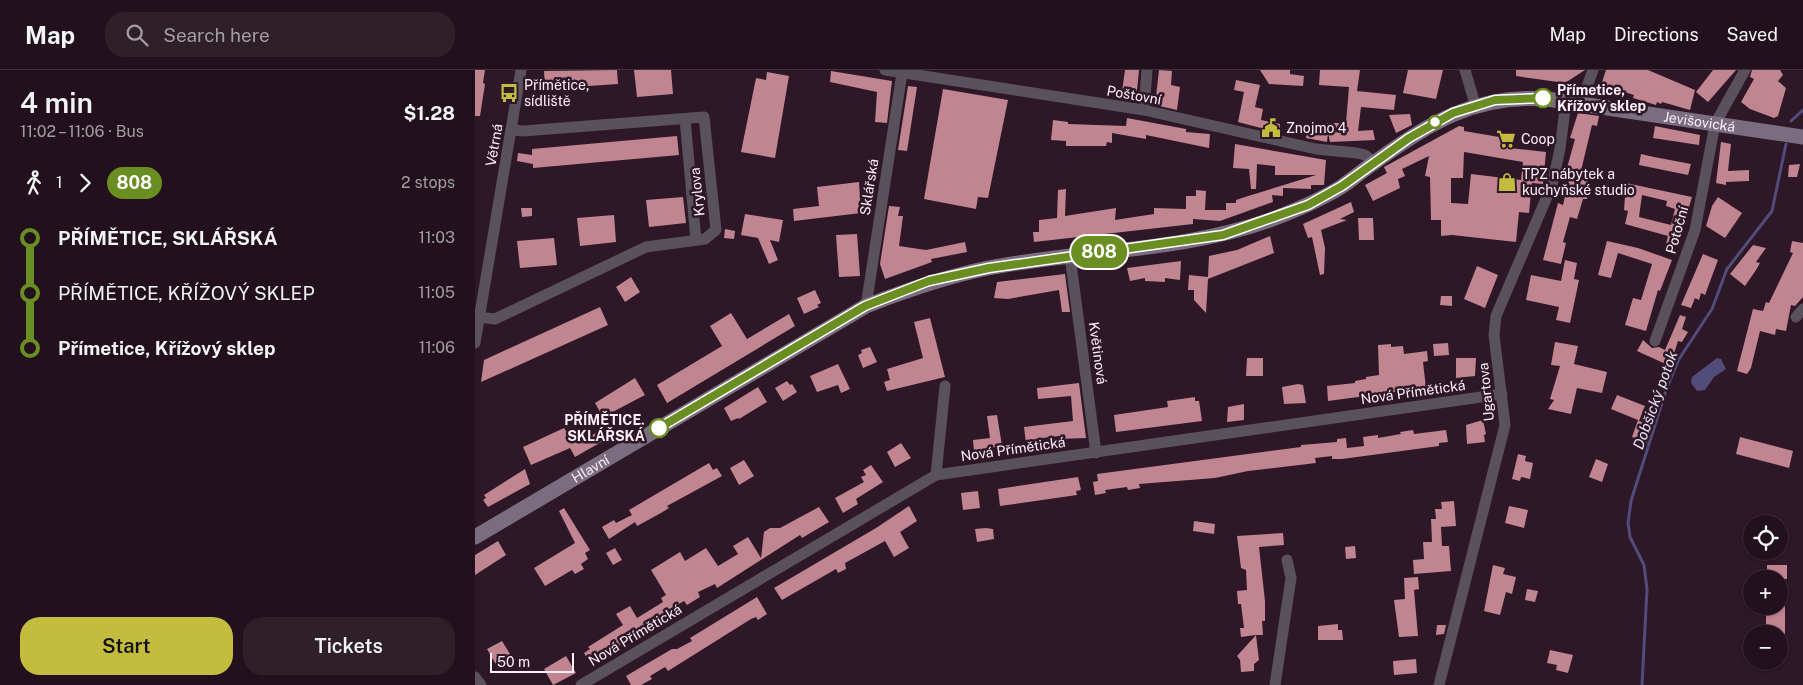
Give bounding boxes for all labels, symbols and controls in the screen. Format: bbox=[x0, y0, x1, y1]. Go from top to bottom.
search box bbox=[105, 12, 455, 57]
text: Map bbox=[25, 21, 75, 49]
icon: search bbox=[123, 21, 151, 49]
text: Search here bbox=[163, 24, 270, 46]
text: Map bbox=[1549, 24, 1586, 45]
text: Directions bbox=[1614, 24, 1699, 45]
text: Saved bbox=[1727, 24, 1778, 45]
place label: Přímětice, sídliště bbox=[524, 77, 589, 109]
bus stop icon: Přímětice, sídliště bbox=[498, 82, 520, 104]
street label: Poštovní bbox=[1105, 82, 1163, 108]
place label: Přímetice, Křížový sklep bbox=[1557, 82, 1646, 114]
text: 4 min bbox=[20, 86, 93, 119]
marker: Přímetice, Křížový sklep bbox=[1533, 88, 1553, 108]
text: $1.28 bbox=[404, 102, 455, 124]
street label: Jevišovická bbox=[1663, 108, 1736, 135]
unlabelled marker bbox=[1428, 115, 1442, 129]
public building icon: Znojmo 4 bbox=[1260, 117, 1282, 139]
place label: Znojmo 4 bbox=[1286, 120, 1347, 136]
text: 11:02 – 11:06 · Bus bbox=[20, 122, 144, 141]
street label: Větrná bbox=[482, 122, 506, 168]
supermarket icon: Coop bbox=[1495, 128, 1517, 150]
place label: Coop bbox=[1521, 131, 1555, 147]
street label: Sklářská bbox=[857, 158, 881, 216]
place label: TPZ nábytek a kuchyňské studio bbox=[1522, 166, 1635, 198]
street label: Krylova bbox=[686, 167, 708, 217]
icon: walk bbox=[20, 169, 48, 197]
icon: forward bbox=[71, 169, 99, 197]
shop icon: TPZ nábytek a kuchyňské studio bbox=[1496, 171, 1518, 193]
text: 808 bbox=[117, 172, 152, 193]
text: 1 bbox=[56, 173, 63, 192]
text: 2 stops bbox=[401, 173, 455, 192]
street label: Potoční bbox=[1663, 204, 1692, 256]
text: PŘÍMĚTICE, SKLÁŘSKÁ bbox=[58, 227, 278, 249]
text: 11:03 bbox=[419, 228, 455, 247]
line badge: 808 bbox=[1070, 236, 1128, 268]
text: 808 bbox=[1081, 241, 1117, 262]
text: PŘÍMĚTICE, KŘÍŽOVÝ SKLEP bbox=[58, 282, 315, 304]
text: 11:05 bbox=[418, 283, 455, 302]
street label: Květinová bbox=[1086, 321, 1110, 385]
text: Přímetice, Křížový sklep bbox=[58, 337, 276, 359]
text: 11:06 bbox=[419, 338, 455, 357]
water label: Dobšický potok bbox=[1629, 348, 1681, 451]
street label: Ugartova bbox=[1475, 362, 1497, 422]
street label: Nová Přímětická bbox=[1360, 377, 1466, 407]
place label: PŘÍMĚTICE, SKLÁŘSKÁ bbox=[564, 411, 645, 444]
marker: PŘÍMĚTICE, SKLÁŘSKÁ bbox=[649, 418, 669, 438]
street label: Nová Přímětická bbox=[960, 434, 1066, 464]
street label: Hlavní bbox=[569, 451, 613, 486]
map controls bbox=[1743, 515, 1788, 670]
button: locate bbox=[1743, 515, 1788, 560]
button: + bbox=[1743, 570, 1788, 615]
street label: Nová Přímětická bbox=[586, 601, 684, 669]
button: Start bbox=[20, 617, 233, 675]
button: Tickets bbox=[243, 617, 455, 675]
button: − bbox=[1743, 625, 1788, 670]
scale bar bbox=[490, 650, 574, 673]
text: 50 m bbox=[497, 654, 530, 670]

